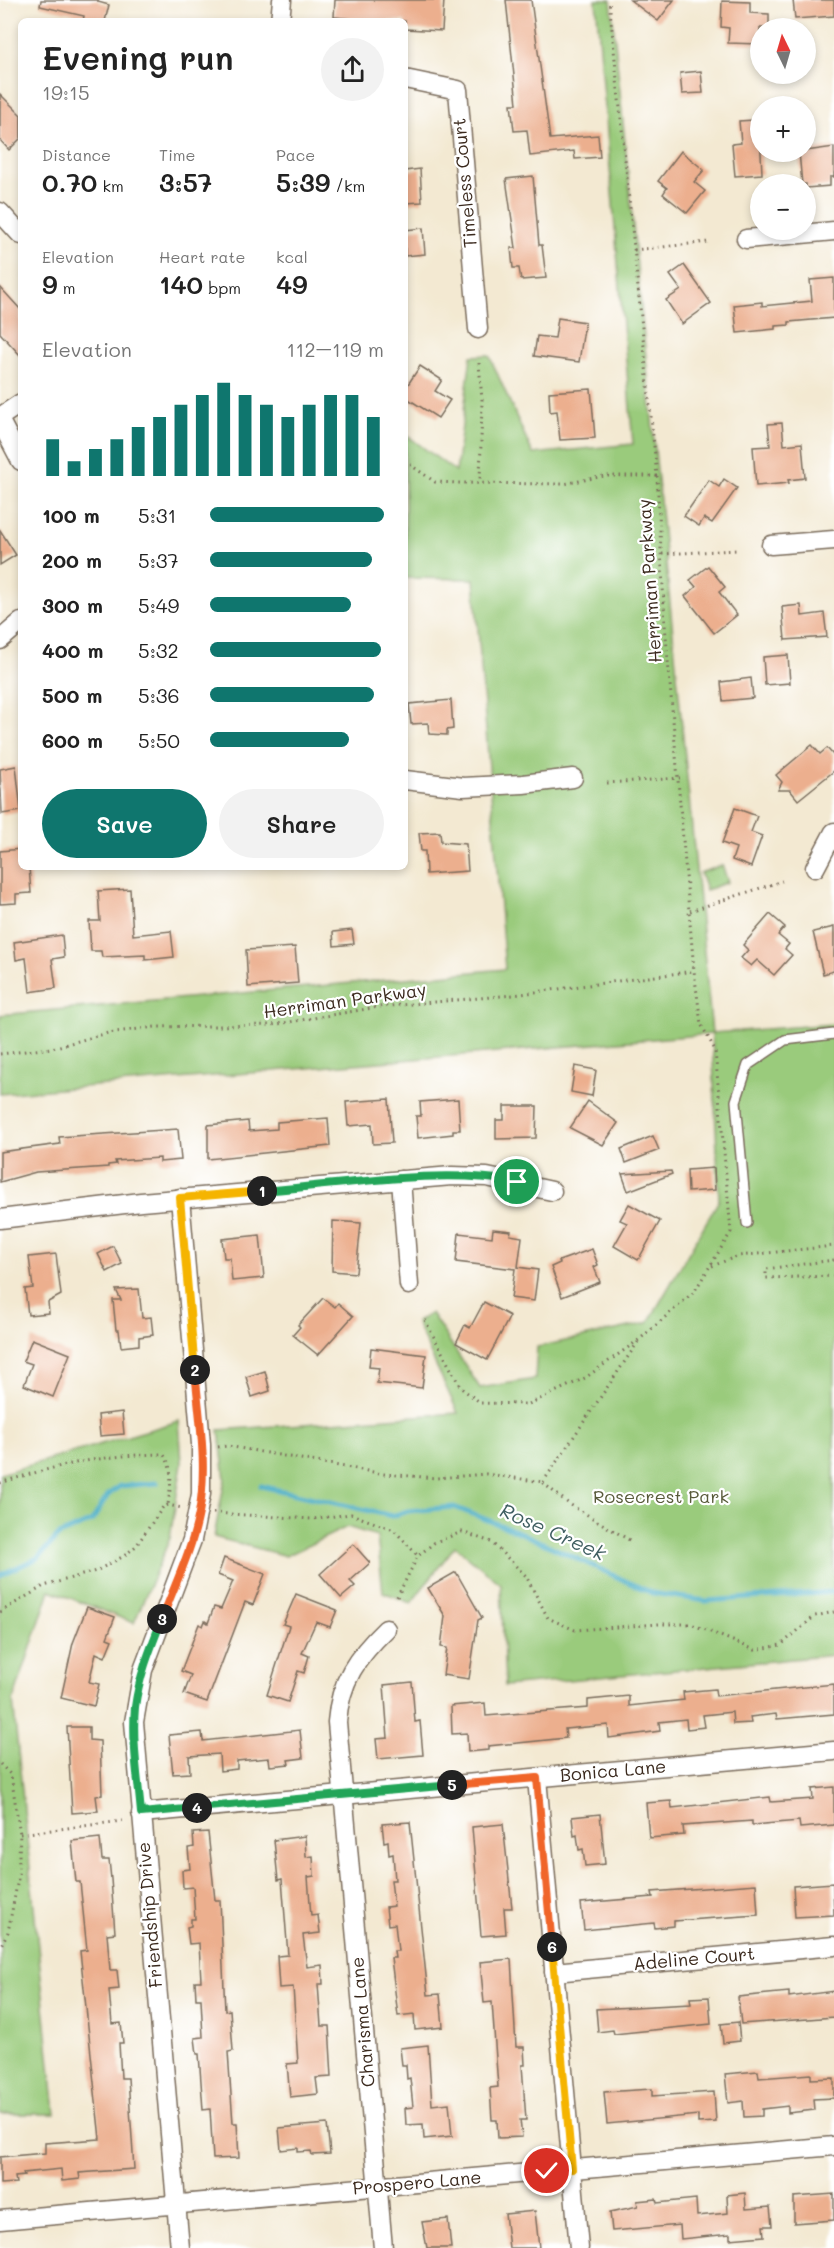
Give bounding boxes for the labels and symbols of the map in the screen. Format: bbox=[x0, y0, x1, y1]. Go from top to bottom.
north arrow bbox=[750, 18, 816, 84]
street label: Timeless Court bbox=[446, 117, 482, 249]
street label: Herriman Parkway bbox=[631, 498, 667, 664]
street label: Herriman Parkway bbox=[262, 977, 428, 1023]
pin bbox=[491, 1156, 542, 1207]
pin: 1 bbox=[247, 1176, 277, 1206]
pin: 2 bbox=[180, 1355, 210, 1385]
park label: Rosecrest Park bbox=[593, 1484, 729, 1508]
water label: Rose Creek bbox=[497, 1496, 611, 1566]
pin: 3 bbox=[147, 1604, 177, 1634]
street label: Bonica Lane bbox=[559, 1753, 667, 1787]
pin: 5 bbox=[437, 1770, 467, 1800]
pin: 4 bbox=[182, 1793, 212, 1823]
street label: Friendship Drive bbox=[131, 1841, 167, 1989]
pin: 6 bbox=[537, 1932, 567, 1962]
street label: Adeline Court bbox=[632, 1941, 756, 1975]
street label: Charisma Lane bbox=[344, 1956, 380, 2088]
pin bbox=[521, 2145, 572, 2196]
street label: Prospero Lane bbox=[352, 2164, 482, 2200]

